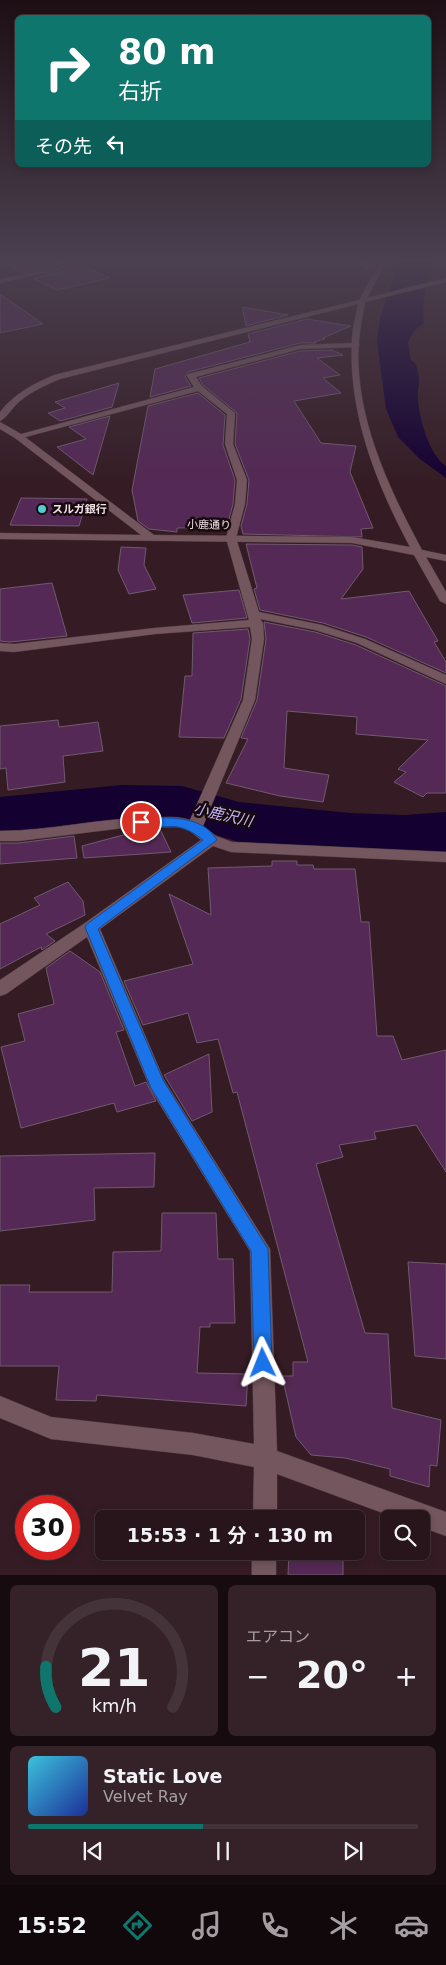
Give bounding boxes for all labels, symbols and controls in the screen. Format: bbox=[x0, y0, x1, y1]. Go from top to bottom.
text: 80 m bbox=[118, 32, 215, 72]
icon: right bbox=[35, 35, 100, 100]
text: 右折 bbox=[118, 79, 162, 104]
icon: left bbox=[102, 130, 130, 158]
text: その先 bbox=[35, 135, 92, 157]
marker: スルガ銀行 bbox=[36, 503, 48, 515]
place label: スルガ銀行 bbox=[52, 503, 107, 516]
street label: 小鹿通り bbox=[187, 518, 231, 532]
water label: 小鹿沢川 bbox=[192, 799, 256, 831]
pin bbox=[120, 801, 162, 843]
icon: arrive bbox=[127, 808, 155, 836]
position arrow bbox=[236, 1336, 288, 1388]
speed limit sign: 30 bbox=[15, 1495, 80, 1560]
map controls bbox=[380, 1510, 430, 1560]
button: search bbox=[380, 1510, 430, 1560]
text: 15:53 · 1 分 · 130 m bbox=[127, 1524, 333, 1546]
text: エアコン bbox=[246, 1627, 310, 1646]
text: 21 bbox=[78, 1638, 150, 1698]
text: 20° bbox=[296, 1653, 368, 1697]
text: − bbox=[246, 1660, 269, 1693]
text: + bbox=[395, 1660, 418, 1693]
text: km/h bbox=[91, 1695, 137, 1716]
text: Static Love bbox=[103, 1765, 223, 1787]
text: Velvet Ray bbox=[103, 1787, 188, 1806]
icon: previous bbox=[79, 1837, 107, 1865]
icon: pause bbox=[209, 1837, 237, 1865]
icon: next bbox=[339, 1837, 367, 1865]
icon: directions bbox=[120, 1908, 155, 1943]
icon: music bbox=[189, 1908, 224, 1943]
icon: phone bbox=[257, 1908, 292, 1943]
icon: climate bbox=[326, 1908, 361, 1943]
icon: car bbox=[394, 1908, 429, 1943]
text: 15:52 bbox=[17, 1913, 87, 1938]

